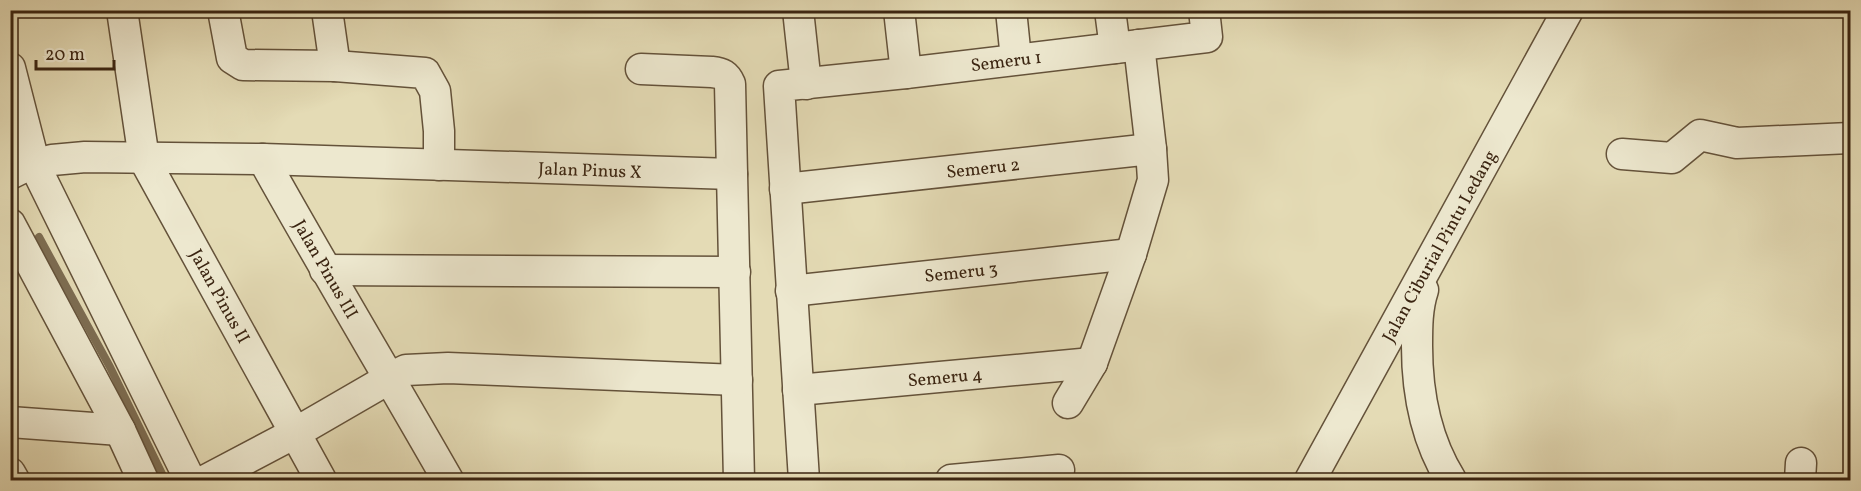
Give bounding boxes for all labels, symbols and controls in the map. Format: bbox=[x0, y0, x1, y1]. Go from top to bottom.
scale bar bbox=[36, 33, 114, 71]
text: 20 m bbox=[45, 43, 85, 68]
street label: Semeru 1 bbox=[969, 46, 1043, 79]
street label: Jalan Ciburial Pintu Ledang bbox=[1377, 146, 1504, 347]
street label: Semeru 2 bbox=[945, 153, 1021, 186]
street label: Jalan Pinus X bbox=[538, 157, 642, 186]
street label: Jalan Pinus III bbox=[286, 216, 363, 324]
street label: Jalan Pinus II bbox=[182, 245, 255, 348]
street label: Semeru 3 bbox=[923, 257, 999, 290]
street label: Semeru 4 bbox=[907, 363, 984, 394]

